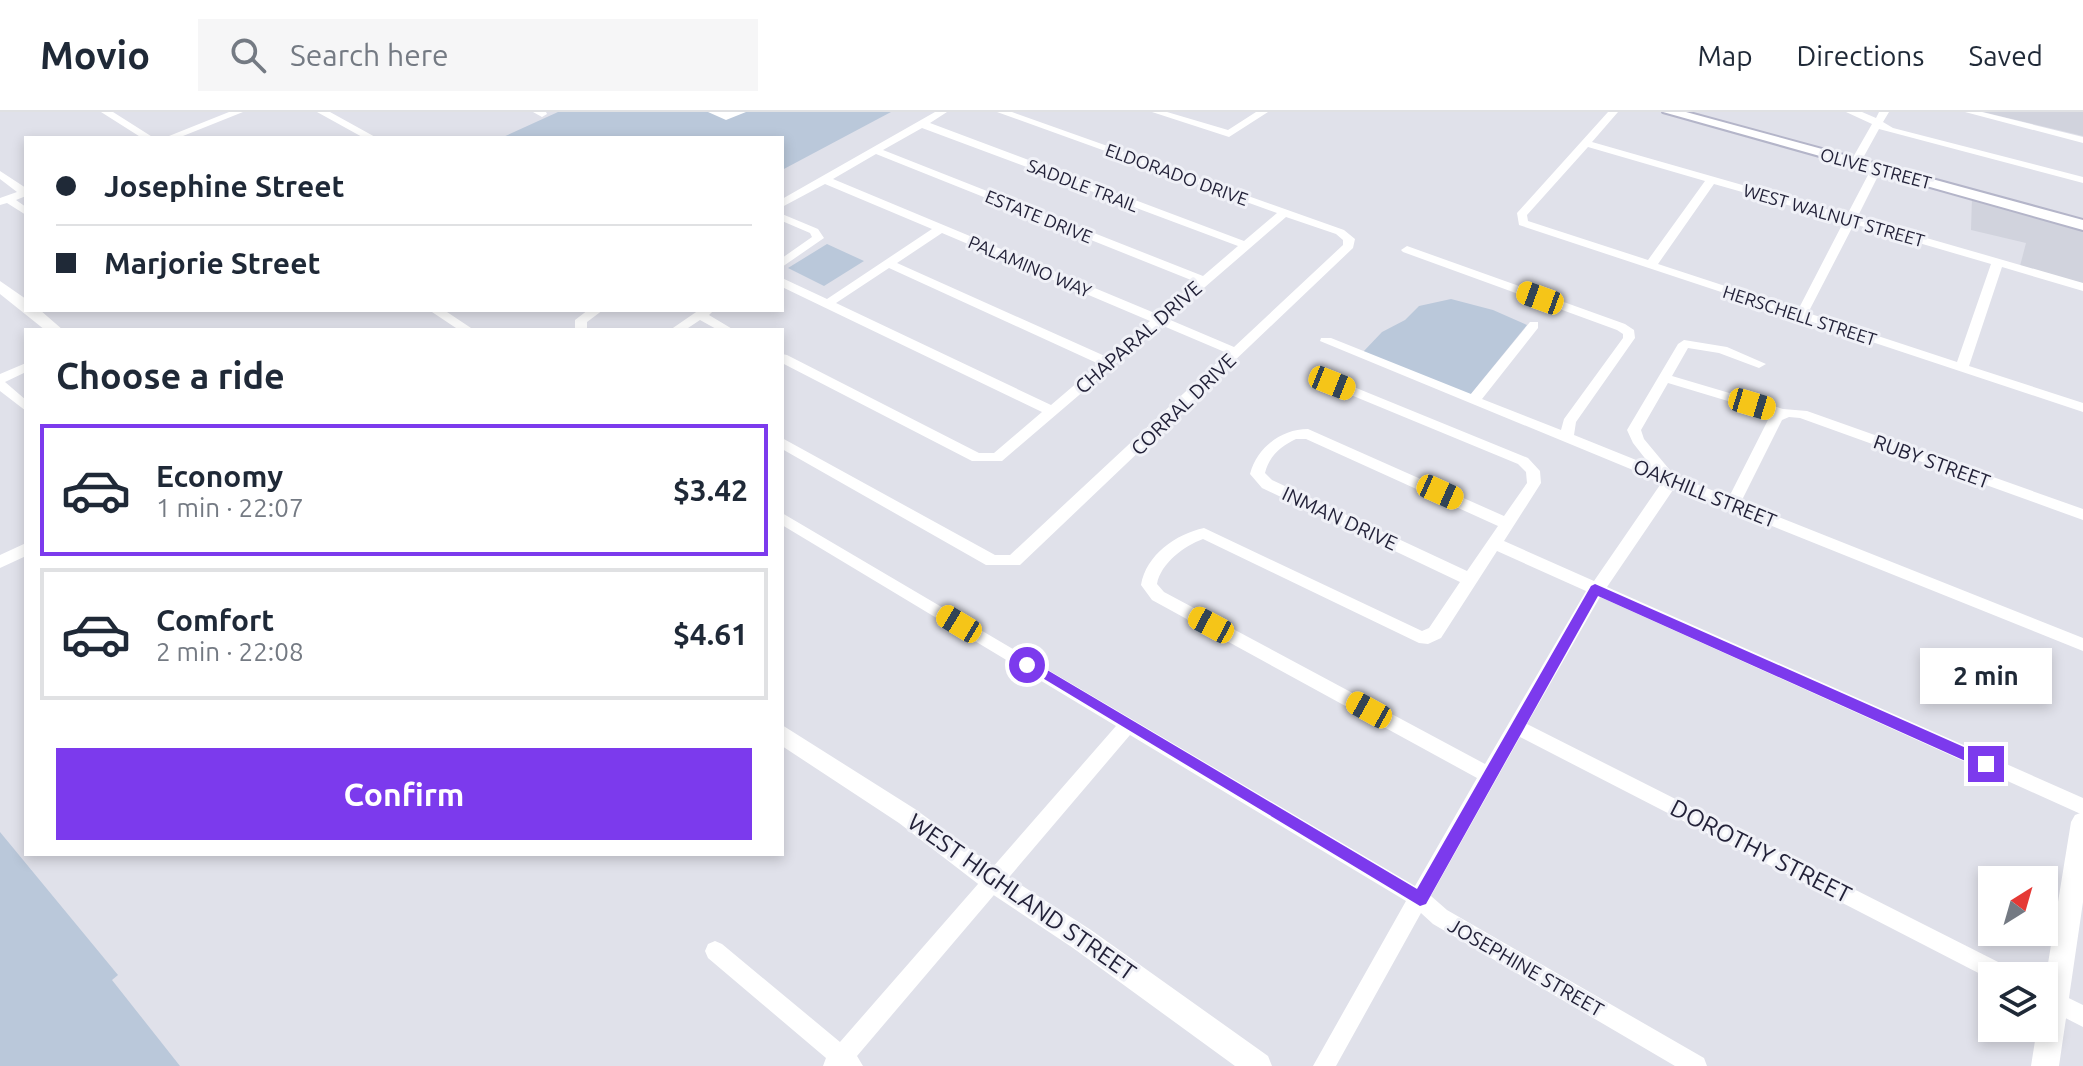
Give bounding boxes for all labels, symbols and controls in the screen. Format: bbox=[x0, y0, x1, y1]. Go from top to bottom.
search box bbox=[198, 19, 758, 91]
icon: search bbox=[226, 33, 270, 77]
text: Movio bbox=[40, 34, 150, 76]
text: Search here bbox=[290, 38, 449, 72]
text: Map bbox=[1697, 40, 1753, 71]
text: Directions bbox=[1797, 40, 1924, 71]
text: Saved bbox=[1968, 40, 2043, 71]
street label: ELDORADO DRIVE bbox=[1103, 139, 1251, 209]
street label: OLIVE STREET bbox=[1818, 144, 1934, 192]
street label: SADDLE TRAIL bbox=[1025, 155, 1141, 215]
text: Josephine Street bbox=[104, 169, 344, 203]
street label: WEST WALNUT STREET bbox=[1741, 180, 1927, 250]
street label: ESTATE DRIVE bbox=[983, 185, 1095, 247]
street label: PALAMINO WAY bbox=[966, 231, 1095, 301]
text: Marjorie Street bbox=[104, 246, 320, 280]
street label: CHAPARAL DRIVE bbox=[1070, 276, 1206, 398]
car bbox=[1513, 279, 1567, 317]
street label: HERSCHELL STREET bbox=[1721, 281, 1879, 349]
street label: CORRAL DRIVE bbox=[1126, 348, 1240, 460]
text: Choose a ride bbox=[56, 355, 285, 396]
car bbox=[1305, 363, 1359, 403]
car bbox=[1726, 386, 1778, 422]
street label: RUBY STREET bbox=[1871, 429, 1993, 493]
icon: car bbox=[60, 454, 132, 526]
street label: OAKHILL STREET bbox=[1630, 454, 1780, 532]
text: Economy bbox=[156, 459, 283, 493]
car bbox=[1413, 471, 1467, 513]
text: $3.42 bbox=[673, 473, 748, 507]
street label: INMAN DRIVE bbox=[1279, 481, 1401, 555]
text: 1 min · 22:07 bbox=[156, 493, 304, 522]
icon: car bbox=[60, 598, 132, 670]
car bbox=[932, 601, 986, 647]
text: Comfort bbox=[156, 603, 274, 637]
car bbox=[1184, 603, 1238, 647]
text: $4.61 bbox=[673, 617, 748, 651]
text: 2 min · 22:08 bbox=[156, 637, 304, 666]
route start bbox=[1009, 647, 1045, 683]
callout: 2 min bbox=[1920, 648, 2052, 704]
text: 2 min bbox=[1953, 661, 2019, 690]
car bbox=[1342, 688, 1396, 732]
route end bbox=[1968, 746, 2004, 782]
button: Confirm bbox=[56, 748, 752, 840]
street label: DOROTHY STREET bbox=[1666, 794, 1856, 908]
street label: WEST HIGHLAND STREET bbox=[903, 808, 1141, 986]
north arrow bbox=[1978, 866, 2058, 946]
map controls bbox=[1978, 866, 2058, 1042]
street label: JOSEPHINE STREET bbox=[1444, 913, 1608, 1021]
button: layers bbox=[1978, 962, 2058, 1042]

